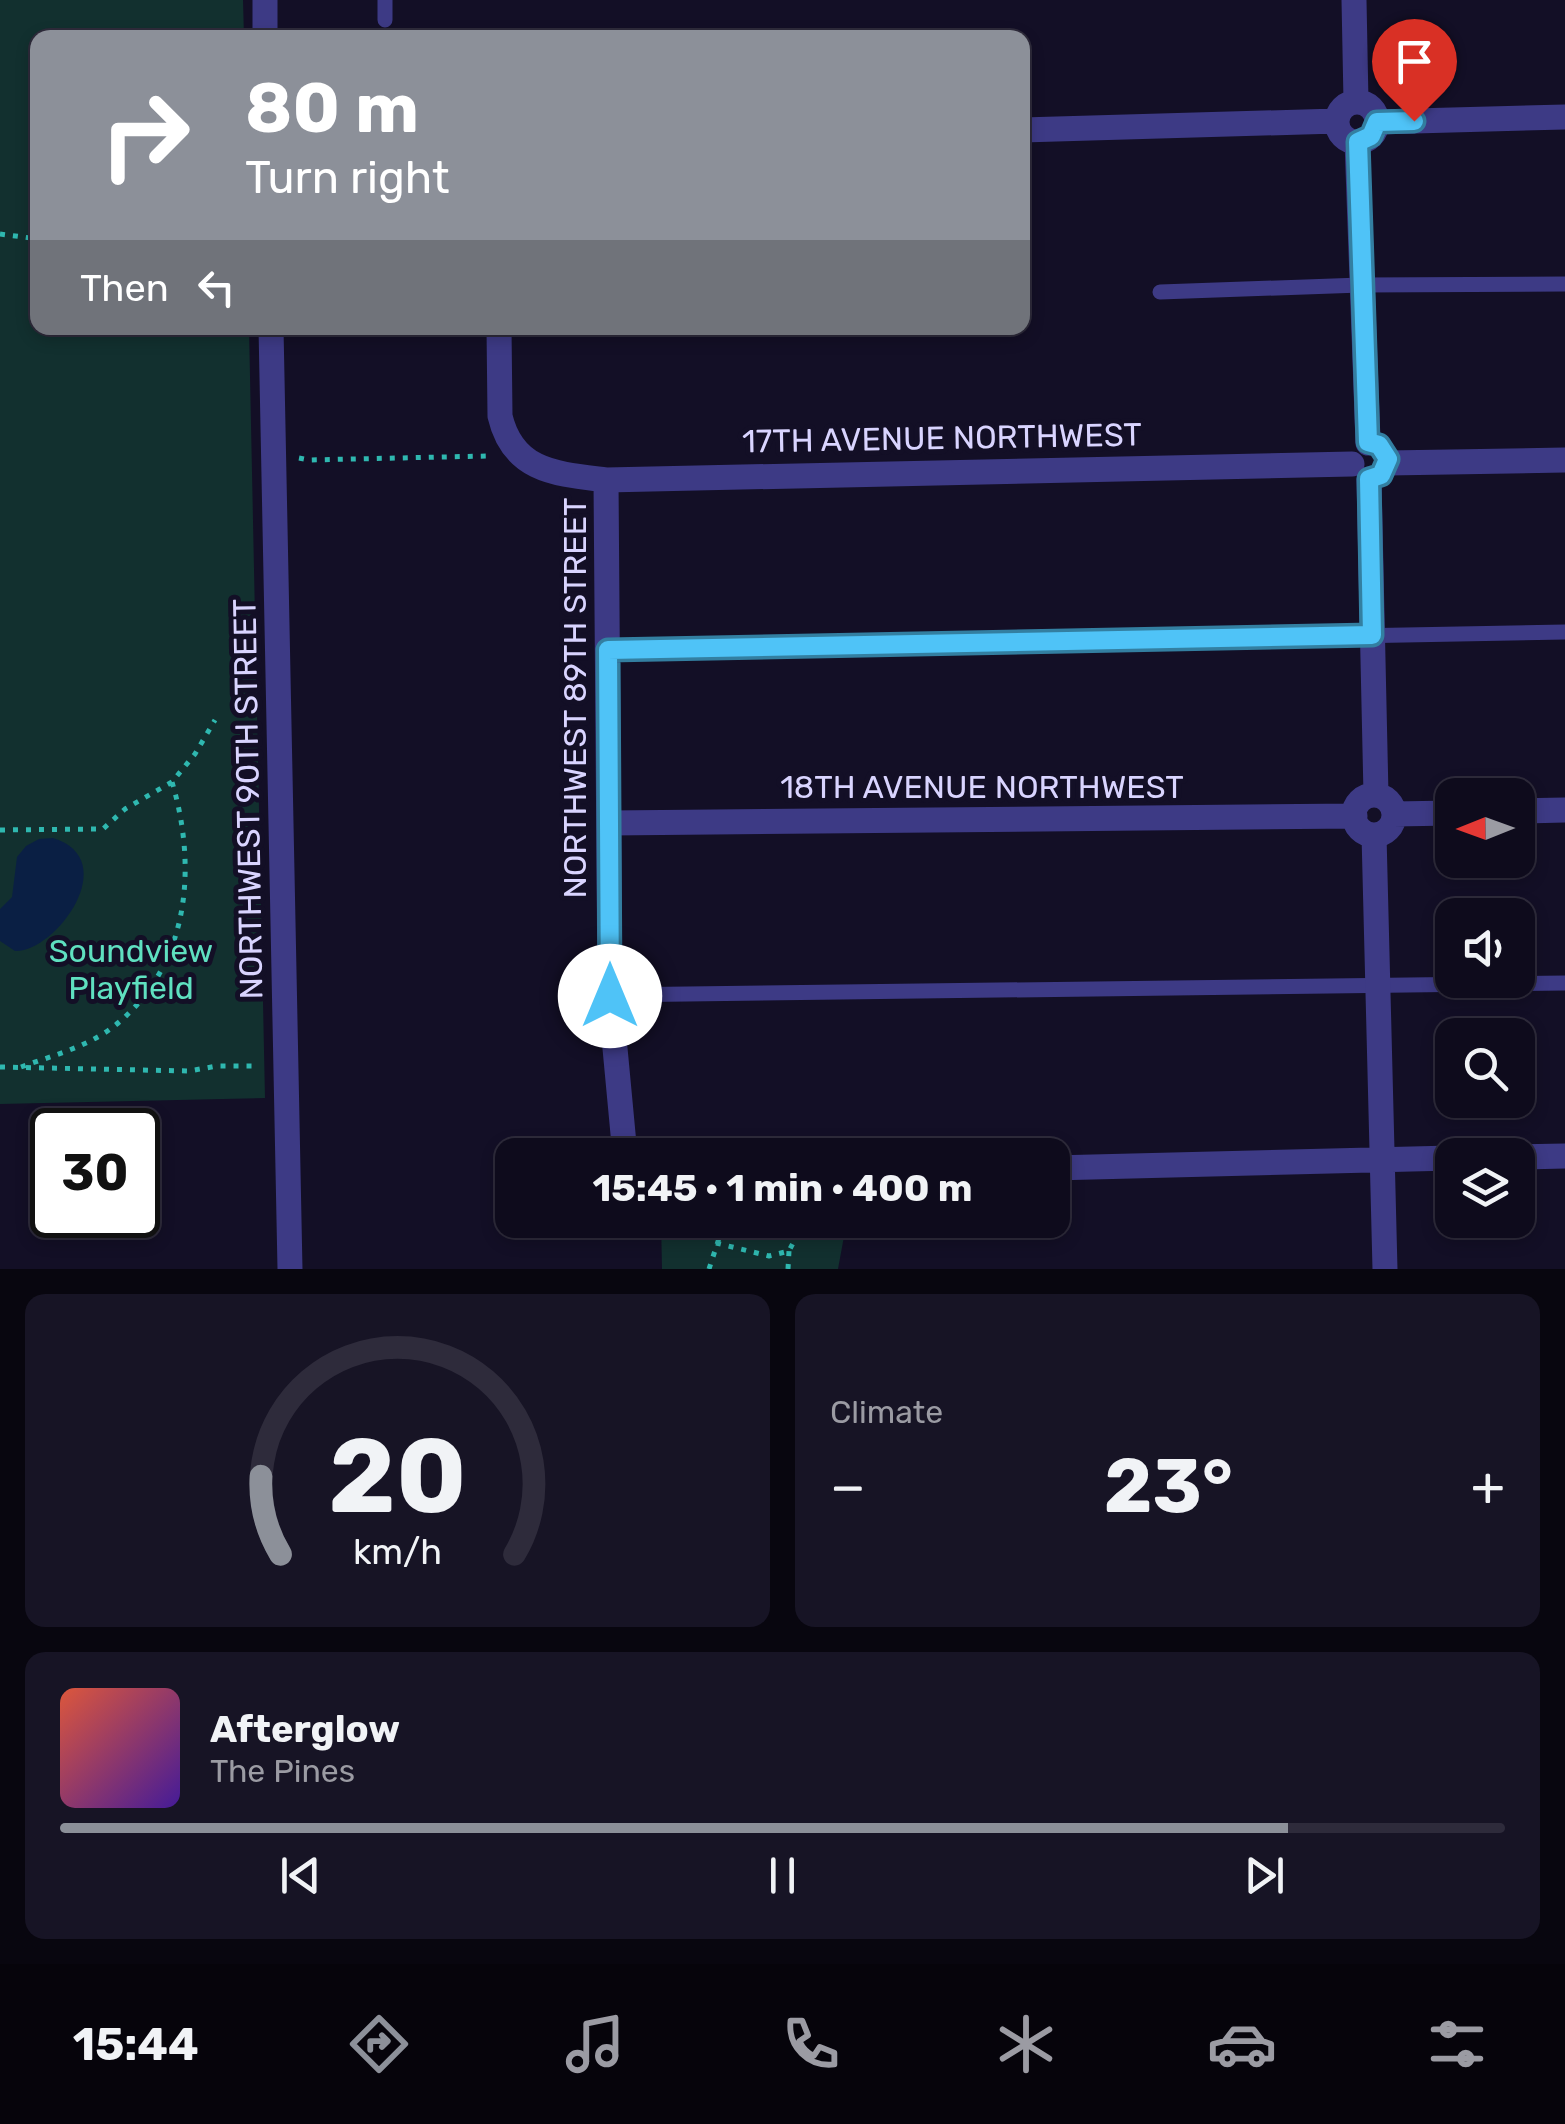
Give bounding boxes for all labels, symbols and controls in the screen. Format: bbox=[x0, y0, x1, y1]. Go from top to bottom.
pin bbox=[1372, 19, 1457, 122]
icon: arrive bbox=[1387, 34, 1442, 89]
text: 80 m bbox=[245, 67, 419, 150]
icon: right bbox=[80, 70, 210, 200]
text: Turn right bbox=[245, 151, 449, 204]
icon: left bbox=[189, 260, 244, 315]
text: Then bbox=[80, 265, 169, 311]
street label: 17TH AVENUE NORTHWEST bbox=[742, 416, 1142, 460]
street label: NORTHWEST 89TH STREET bbox=[556, 497, 594, 899]
street label: NORTHWEST 90TH STREET bbox=[226, 598, 270, 1000]
street label: 18TH AVENUE NORTHWEST bbox=[780, 768, 1184, 806]
north arrow bbox=[1435, 778, 1535, 878]
map controls bbox=[1435, 778, 1535, 1238]
button: sound bbox=[1435, 898, 1535, 998]
park label: Soundview Playfield bbox=[49, 932, 213, 1007]
position arrow bbox=[558, 944, 662, 1048]
button: search bbox=[1435, 1018, 1535, 1118]
speed limit sign: 30 bbox=[30, 1108, 160, 1238]
button: layers bbox=[1435, 1138, 1535, 1238]
text: 15:45 · 1 min · 400 m bbox=[592, 1165, 973, 1211]
text: Climate bbox=[830, 1393, 943, 1431]
text: 20 bbox=[328, 1415, 467, 1538]
text: 23° bbox=[1104, 1442, 1233, 1531]
text: − bbox=[830, 1454, 866, 1519]
text: + bbox=[1471, 1454, 1505, 1519]
text: km/h bbox=[353, 1531, 442, 1573]
text: Afterglow bbox=[210, 1706, 400, 1752]
text: The Pines bbox=[210, 1752, 355, 1790]
icon: previous bbox=[273, 1848, 328, 1903]
icon: pause bbox=[755, 1848, 810, 1903]
icon: next bbox=[1237, 1848, 1292, 1903]
icon: directions bbox=[344, 2009, 414, 2079]
icon: music bbox=[560, 2009, 630, 2079]
icon: phone bbox=[776, 2009, 846, 2079]
icon: climate bbox=[991, 2009, 1061, 2079]
icon: car bbox=[1207, 2009, 1277, 2079]
icon: filters bbox=[1422, 2009, 1492, 2079]
text: 15:44 bbox=[73, 2018, 199, 2071]

